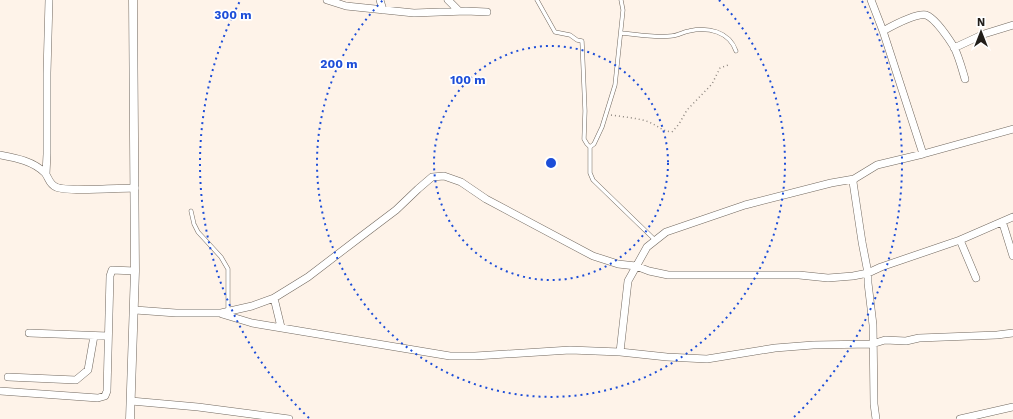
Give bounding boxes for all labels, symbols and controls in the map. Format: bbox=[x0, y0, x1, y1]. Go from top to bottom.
text: 300 m bbox=[214, 8, 252, 22]
north arrow bbox=[961, 12, 1001, 52]
text: N bbox=[977, 16, 985, 29]
text: 200 m bbox=[320, 57, 358, 71]
text: 100 m bbox=[450, 73, 486, 87]
centre of rings bbox=[544, 156, 558, 170]

